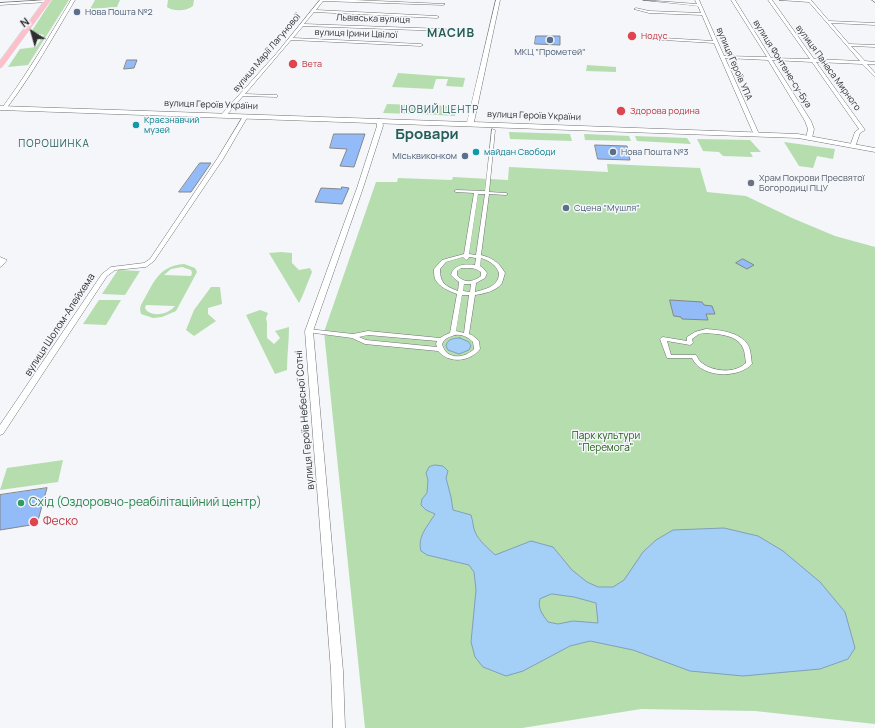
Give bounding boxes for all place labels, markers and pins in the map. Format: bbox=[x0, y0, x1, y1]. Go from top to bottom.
marker: Нова Пошта №2 bbox=[72, 7, 82, 17]
place label: Нова Пошта №2 bbox=[85, 7, 153, 17]
marker: Нодус bbox=[626, 30, 638, 42]
place label: Нодус bbox=[641, 31, 667, 41]
marker: МКЦ "Прометей" bbox=[545, 35, 555, 45]
place label: МКЦ "Прометей" bbox=[514, 47, 586, 57]
marker: Вета bbox=[287, 58, 299, 70]
place label: Вета bbox=[302, 59, 322, 69]
marker: Здорова родина bbox=[615, 105, 627, 117]
place label: Здорова родина bbox=[630, 106, 700, 116]
place label: Краєзнавчий музей bbox=[144, 115, 199, 136]
marker: Краєзнавчий музей bbox=[131, 120, 141, 130]
marker: майдан Свободи bbox=[471, 147, 481, 157]
place label: майдан Свободи bbox=[484, 147, 556, 157]
marker: Нова Пошта №3 bbox=[608, 147, 618, 157]
place label: Нова Пошта №3 bbox=[621, 147, 689, 157]
place label: Міськвиконком bbox=[392, 151, 457, 161]
marker: Міськвиконком bbox=[460, 151, 470, 161]
place label: Храм Покрови Пресвятої Богородиці ПЦУ bbox=[759, 173, 865, 194]
marker: Храм Покрови Пресвятої Богородиці ПЦУ bbox=[746, 178, 756, 188]
marker: Сцена "Мушля" bbox=[561, 203, 571, 213]
place label: Сцена "Мушля" bbox=[574, 203, 640, 213]
place label: Схід (Оздоровчо-реабілітаційний центр) bbox=[29, 496, 261, 510]
marker: Схід (Оздоровчо-реабілітаційний центр) bbox=[16, 498, 26, 508]
place label: Феско bbox=[43, 515, 78, 529]
marker: Феско bbox=[28, 516, 40, 528]

